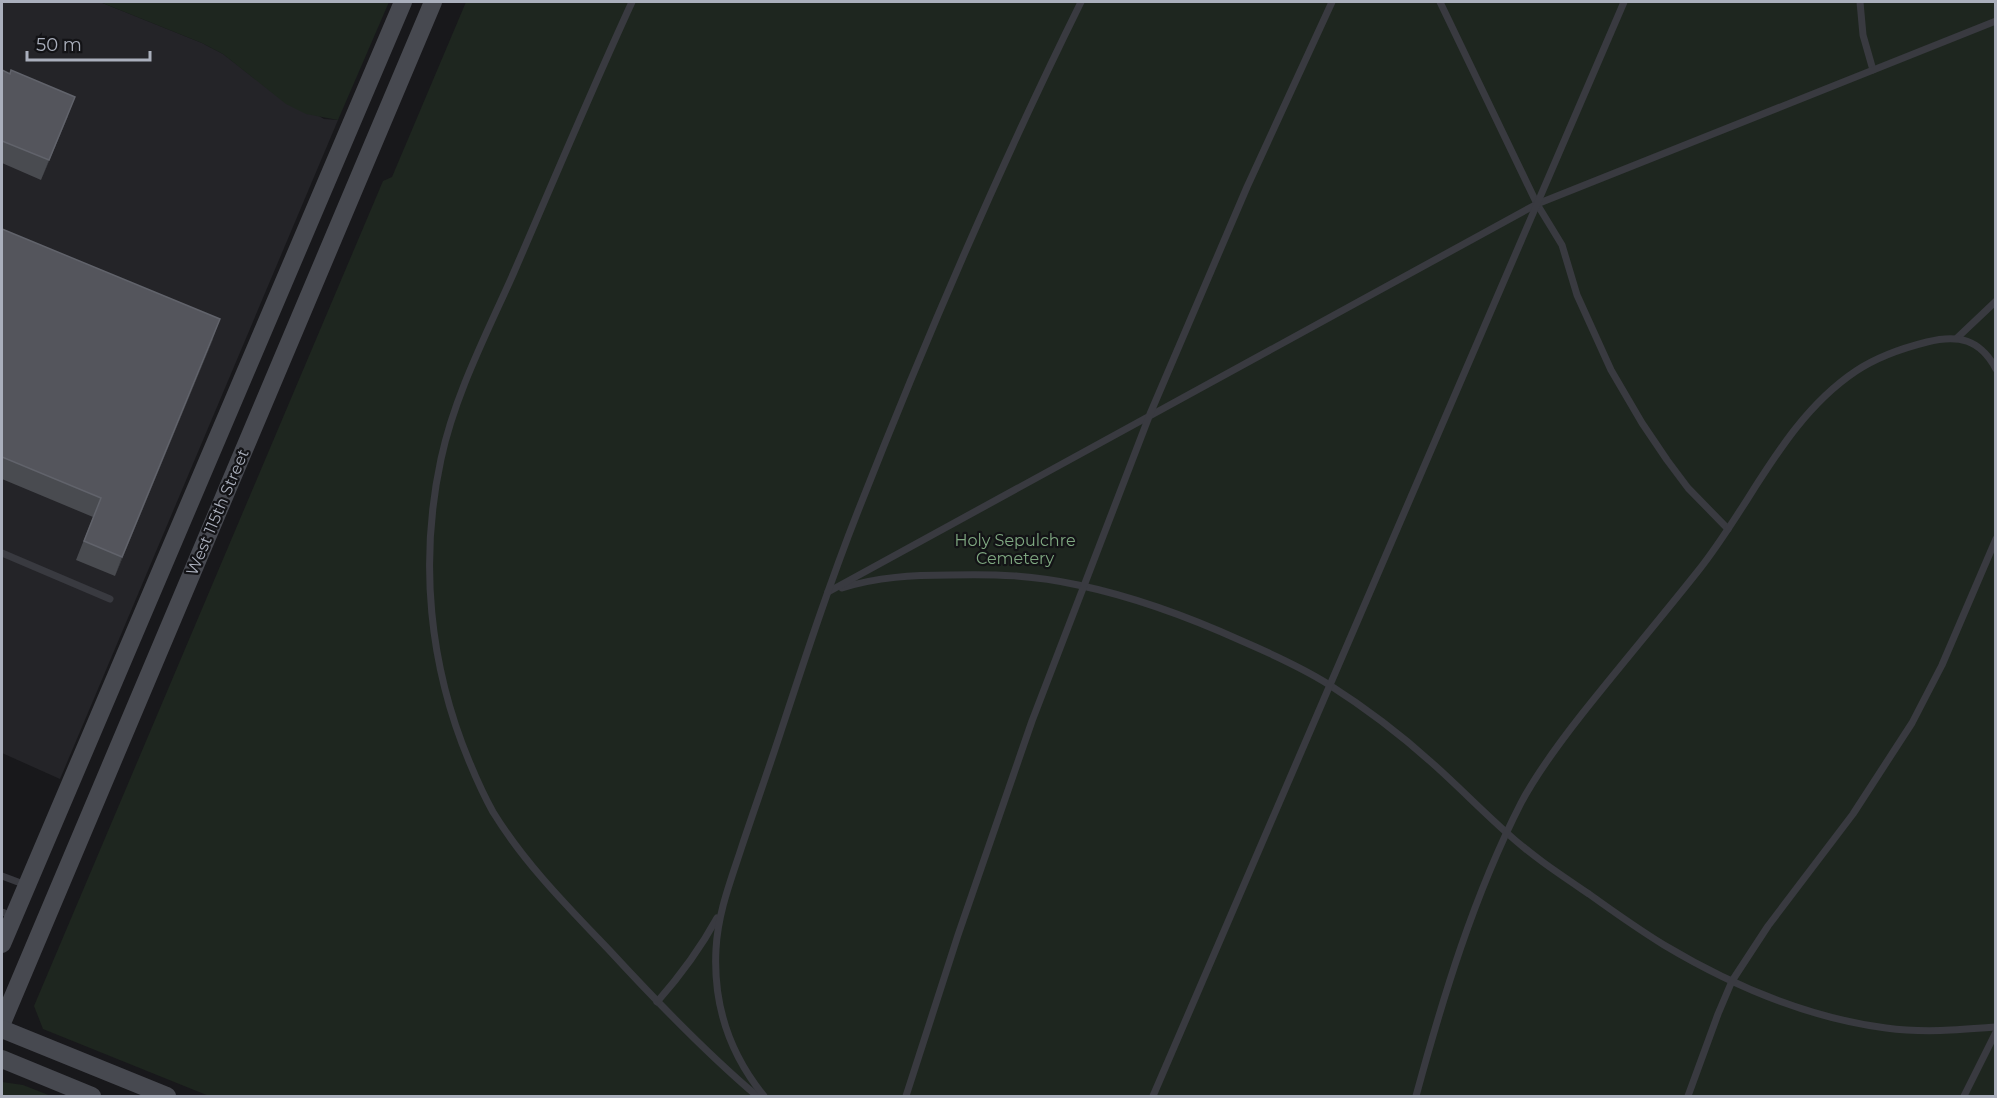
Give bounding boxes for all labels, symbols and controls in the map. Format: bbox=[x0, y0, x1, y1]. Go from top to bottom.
scale bar bbox=[27, 24, 150, 62]
text: 50 m bbox=[36, 34, 82, 56]
street label: West 115th Street bbox=[182, 446, 253, 578]
park label: Holy Sepulchre Cemetery bbox=[954, 531, 1076, 568]

